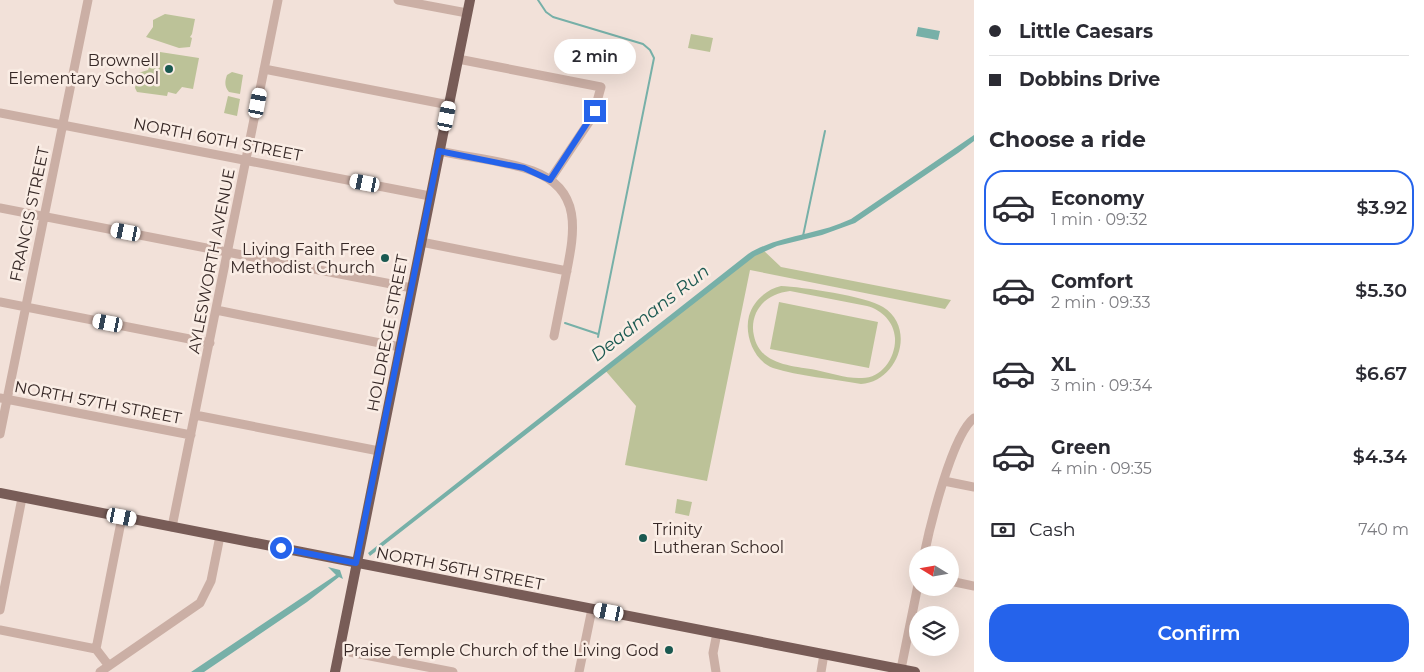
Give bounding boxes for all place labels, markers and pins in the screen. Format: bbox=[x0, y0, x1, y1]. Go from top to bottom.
place label: Brownell Elementary School bbox=[8, 51, 159, 88]
marker: Brownell Elementary School bbox=[163, 63, 175, 75]
place label: Living Faith Free Methodist Church bbox=[230, 240, 375, 277]
marker: Living Faith Free Methodist Church bbox=[379, 252, 391, 264]
place label: Trinity Lutheran School bbox=[653, 520, 784, 557]
marker: Trinity Lutheran School bbox=[637, 532, 649, 544]
place label: Praise Temple Church of the Living God bbox=[343, 641, 659, 660]
marker: Praise Temple Church of the Living God bbox=[663, 644, 675, 656]

